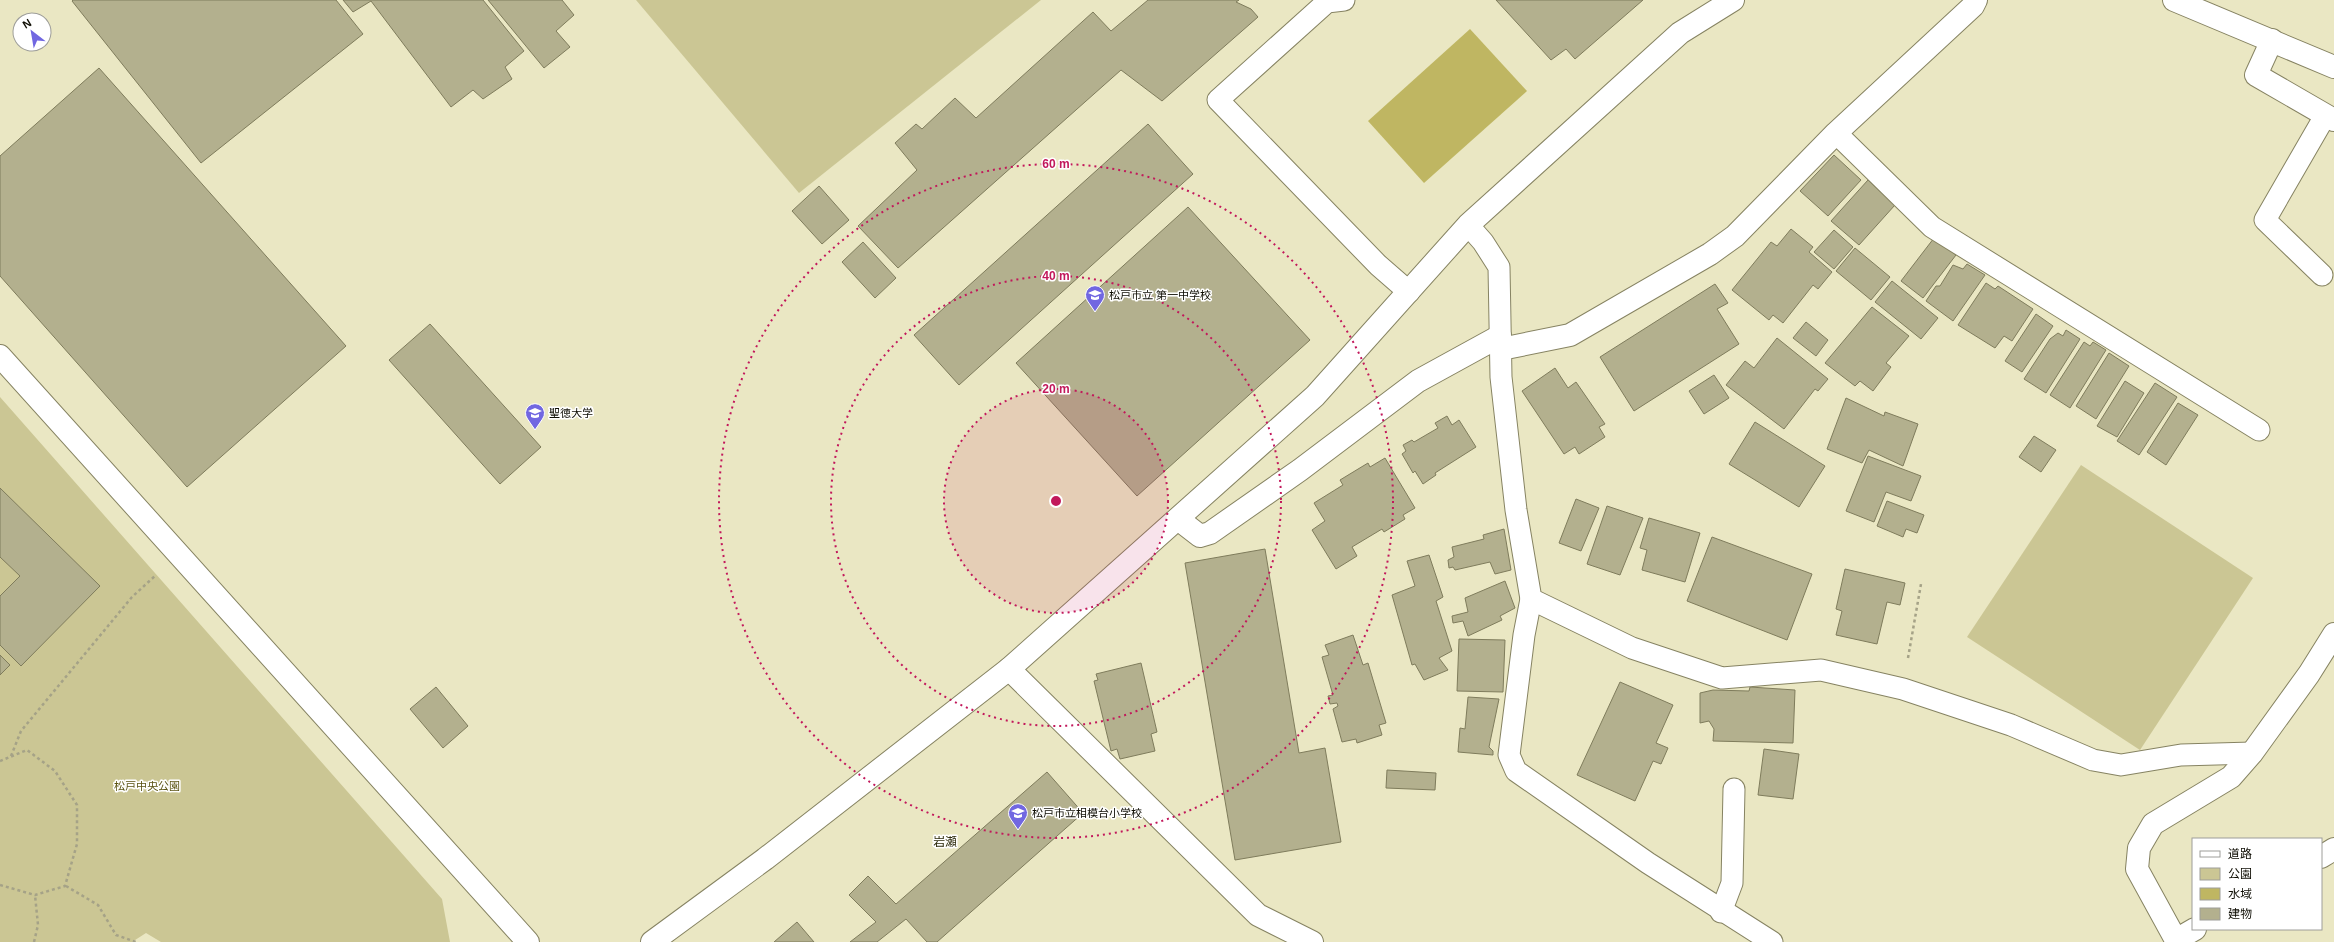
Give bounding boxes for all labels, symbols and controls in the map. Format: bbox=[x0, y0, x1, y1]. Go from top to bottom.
north arrow bbox=[12, 12, 52, 52]
text: N bbox=[20, 16, 33, 31]
text: 60 m bbox=[1042, 157, 1070, 171]
text: 40 m bbox=[1042, 269, 1070, 283]
school or university icon: 松戸市立 第一中学校 bbox=[1084, 284, 1106, 312]
place label: 松戸市立 第一中学校 bbox=[1109, 289, 1211, 301]
text: 20 m bbox=[1042, 382, 1070, 396]
school or university icon: 聖徳大学 bbox=[524, 402, 546, 430]
place label: 聖徳大学 bbox=[549, 407, 593, 419]
centre of rings bbox=[1049, 494, 1063, 508]
park label: 松戸中央公園 bbox=[114, 780, 180, 792]
school or university icon: 松戸市立相模台小学校 bbox=[1007, 802, 1029, 830]
place label: 松戸市立相模台小学校 bbox=[1032, 807, 1142, 819]
district label: 岩瀬 bbox=[933, 835, 957, 849]
legend bbox=[2192, 838, 2322, 930]
text: 道路 bbox=[2228, 847, 2252, 861]
text: 公園 bbox=[2228, 867, 2252, 881]
text: 水域 bbox=[2228, 887, 2252, 901]
text: 建物 bbox=[2228, 907, 2252, 921]

